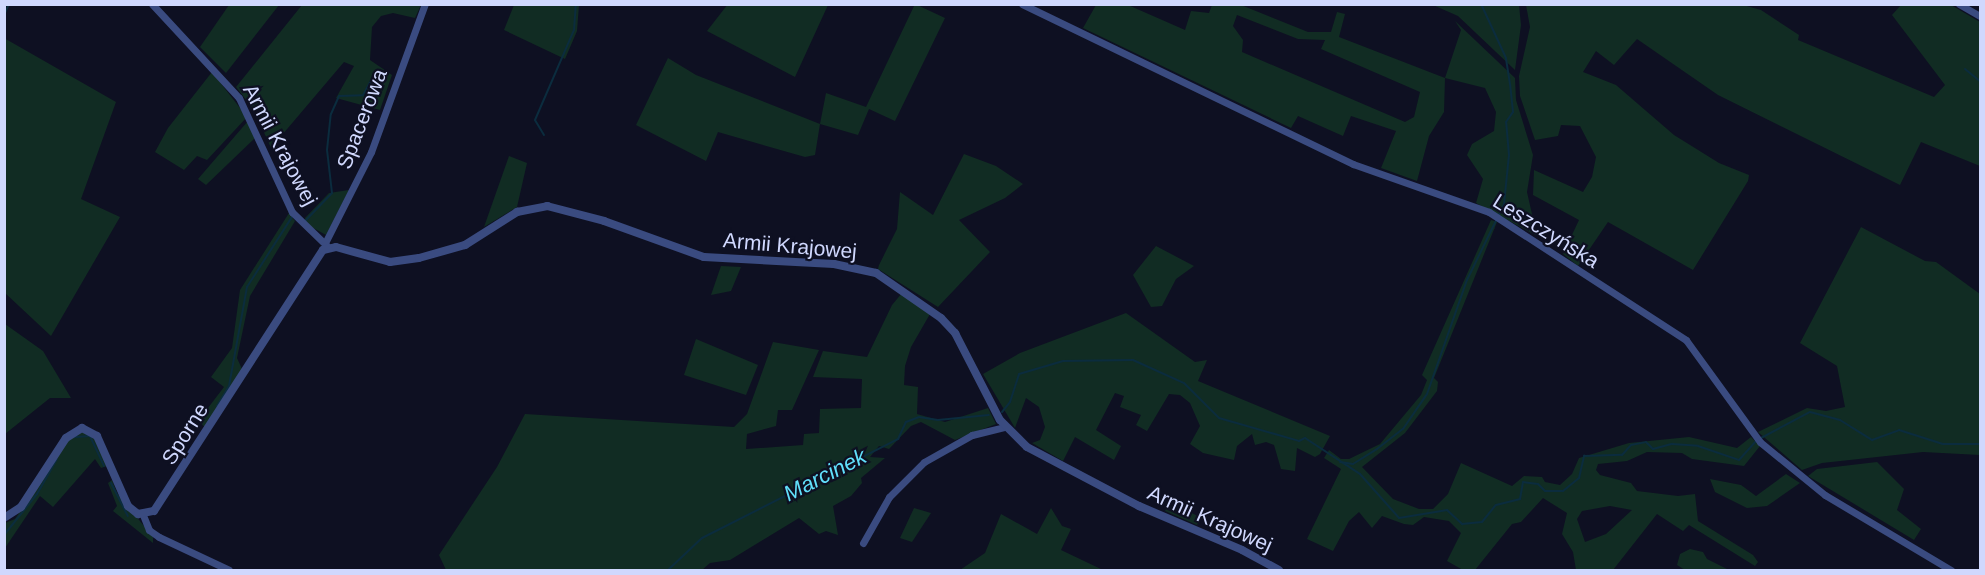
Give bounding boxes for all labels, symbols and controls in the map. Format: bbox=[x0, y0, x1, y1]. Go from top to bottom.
street label: Spacerowa bbox=[331, 65, 393, 173]
street label: Armii Krajowej bbox=[237, 80, 323, 210]
street label: Leszczyńska bbox=[1488, 188, 1604, 274]
street label: Armii Krajowej bbox=[722, 228, 858, 264]
street label: Sporne bbox=[156, 399, 214, 469]
water label: Marcinek bbox=[779, 443, 871, 507]
street label: Armii Krajowej bbox=[1144, 480, 1276, 558]

